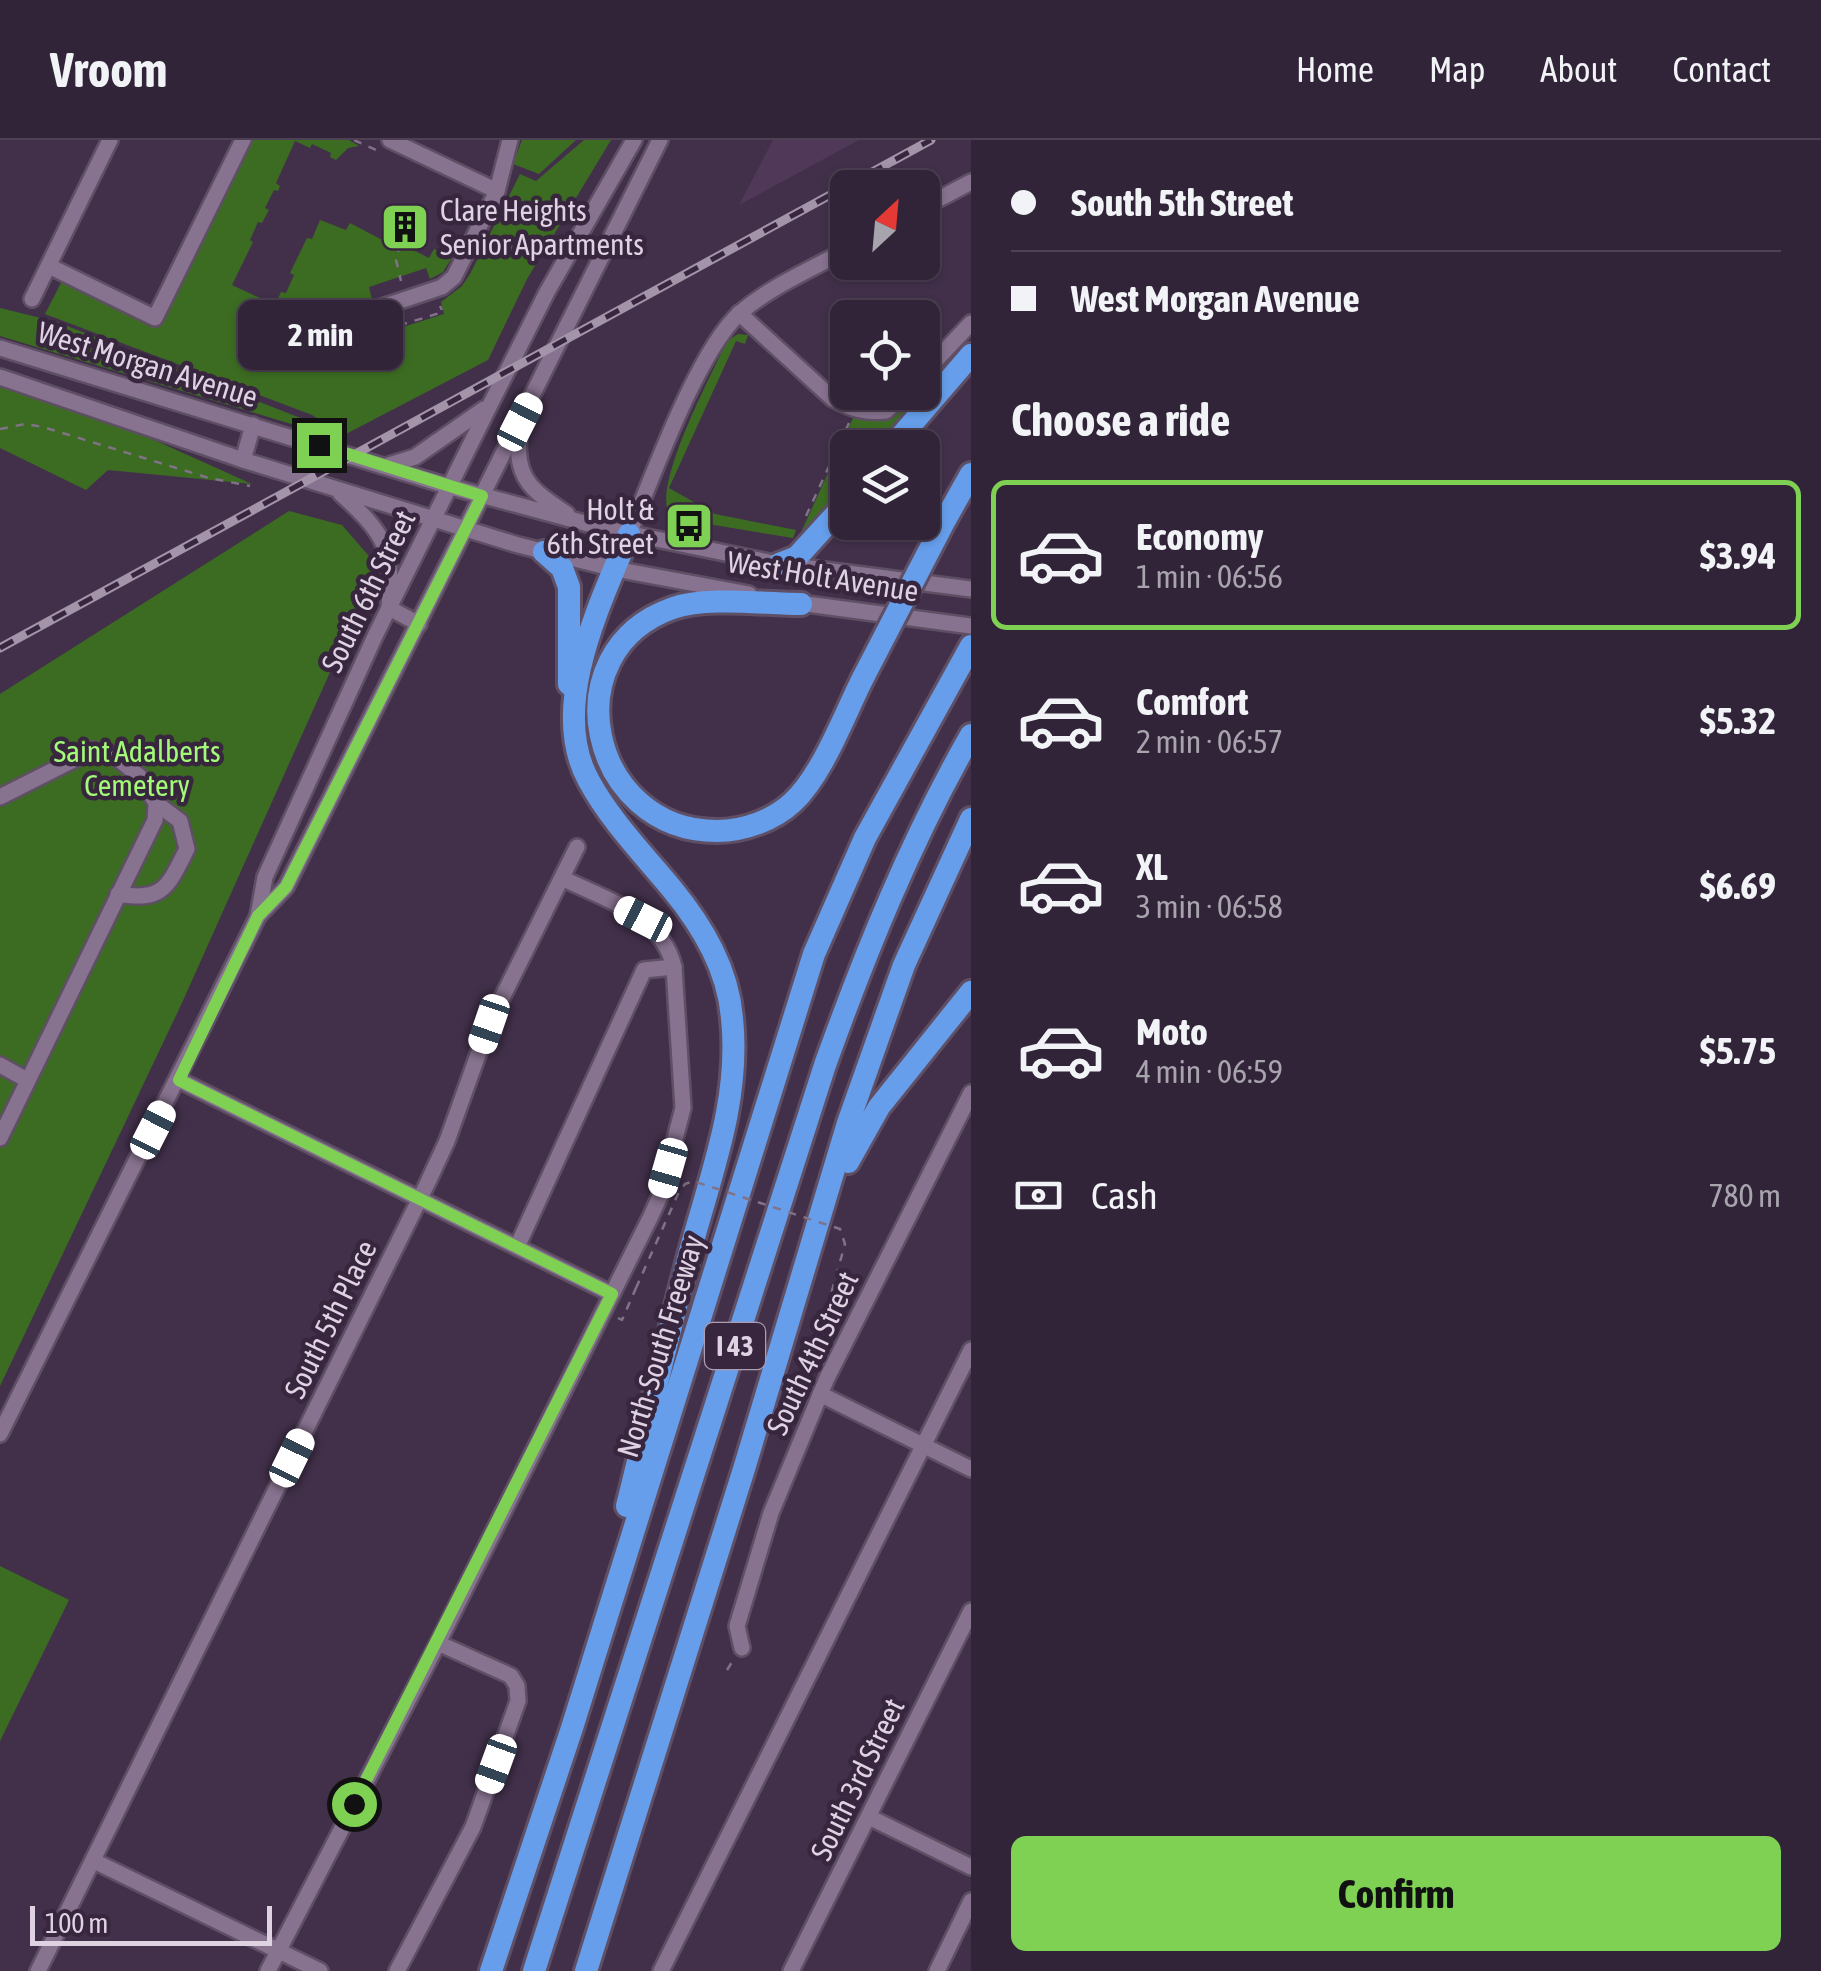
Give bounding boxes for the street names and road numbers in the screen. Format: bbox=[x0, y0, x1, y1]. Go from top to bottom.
street label: West Morgan Avenue bbox=[34, 314, 262, 414]
street label: South 6th Street bbox=[314, 505, 422, 677]
street label: West Holt Avenue bbox=[725, 544, 921, 608]
street label: North-South Freeway bbox=[610, 1231, 710, 1461]
street label: South 5th Place bbox=[277, 1235, 383, 1403]
street label: South 4th Street bbox=[759, 1266, 865, 1440]
road number: I 43 bbox=[705, 1323, 765, 1369]
street label: South 3rd Street bbox=[803, 1693, 911, 1865]

